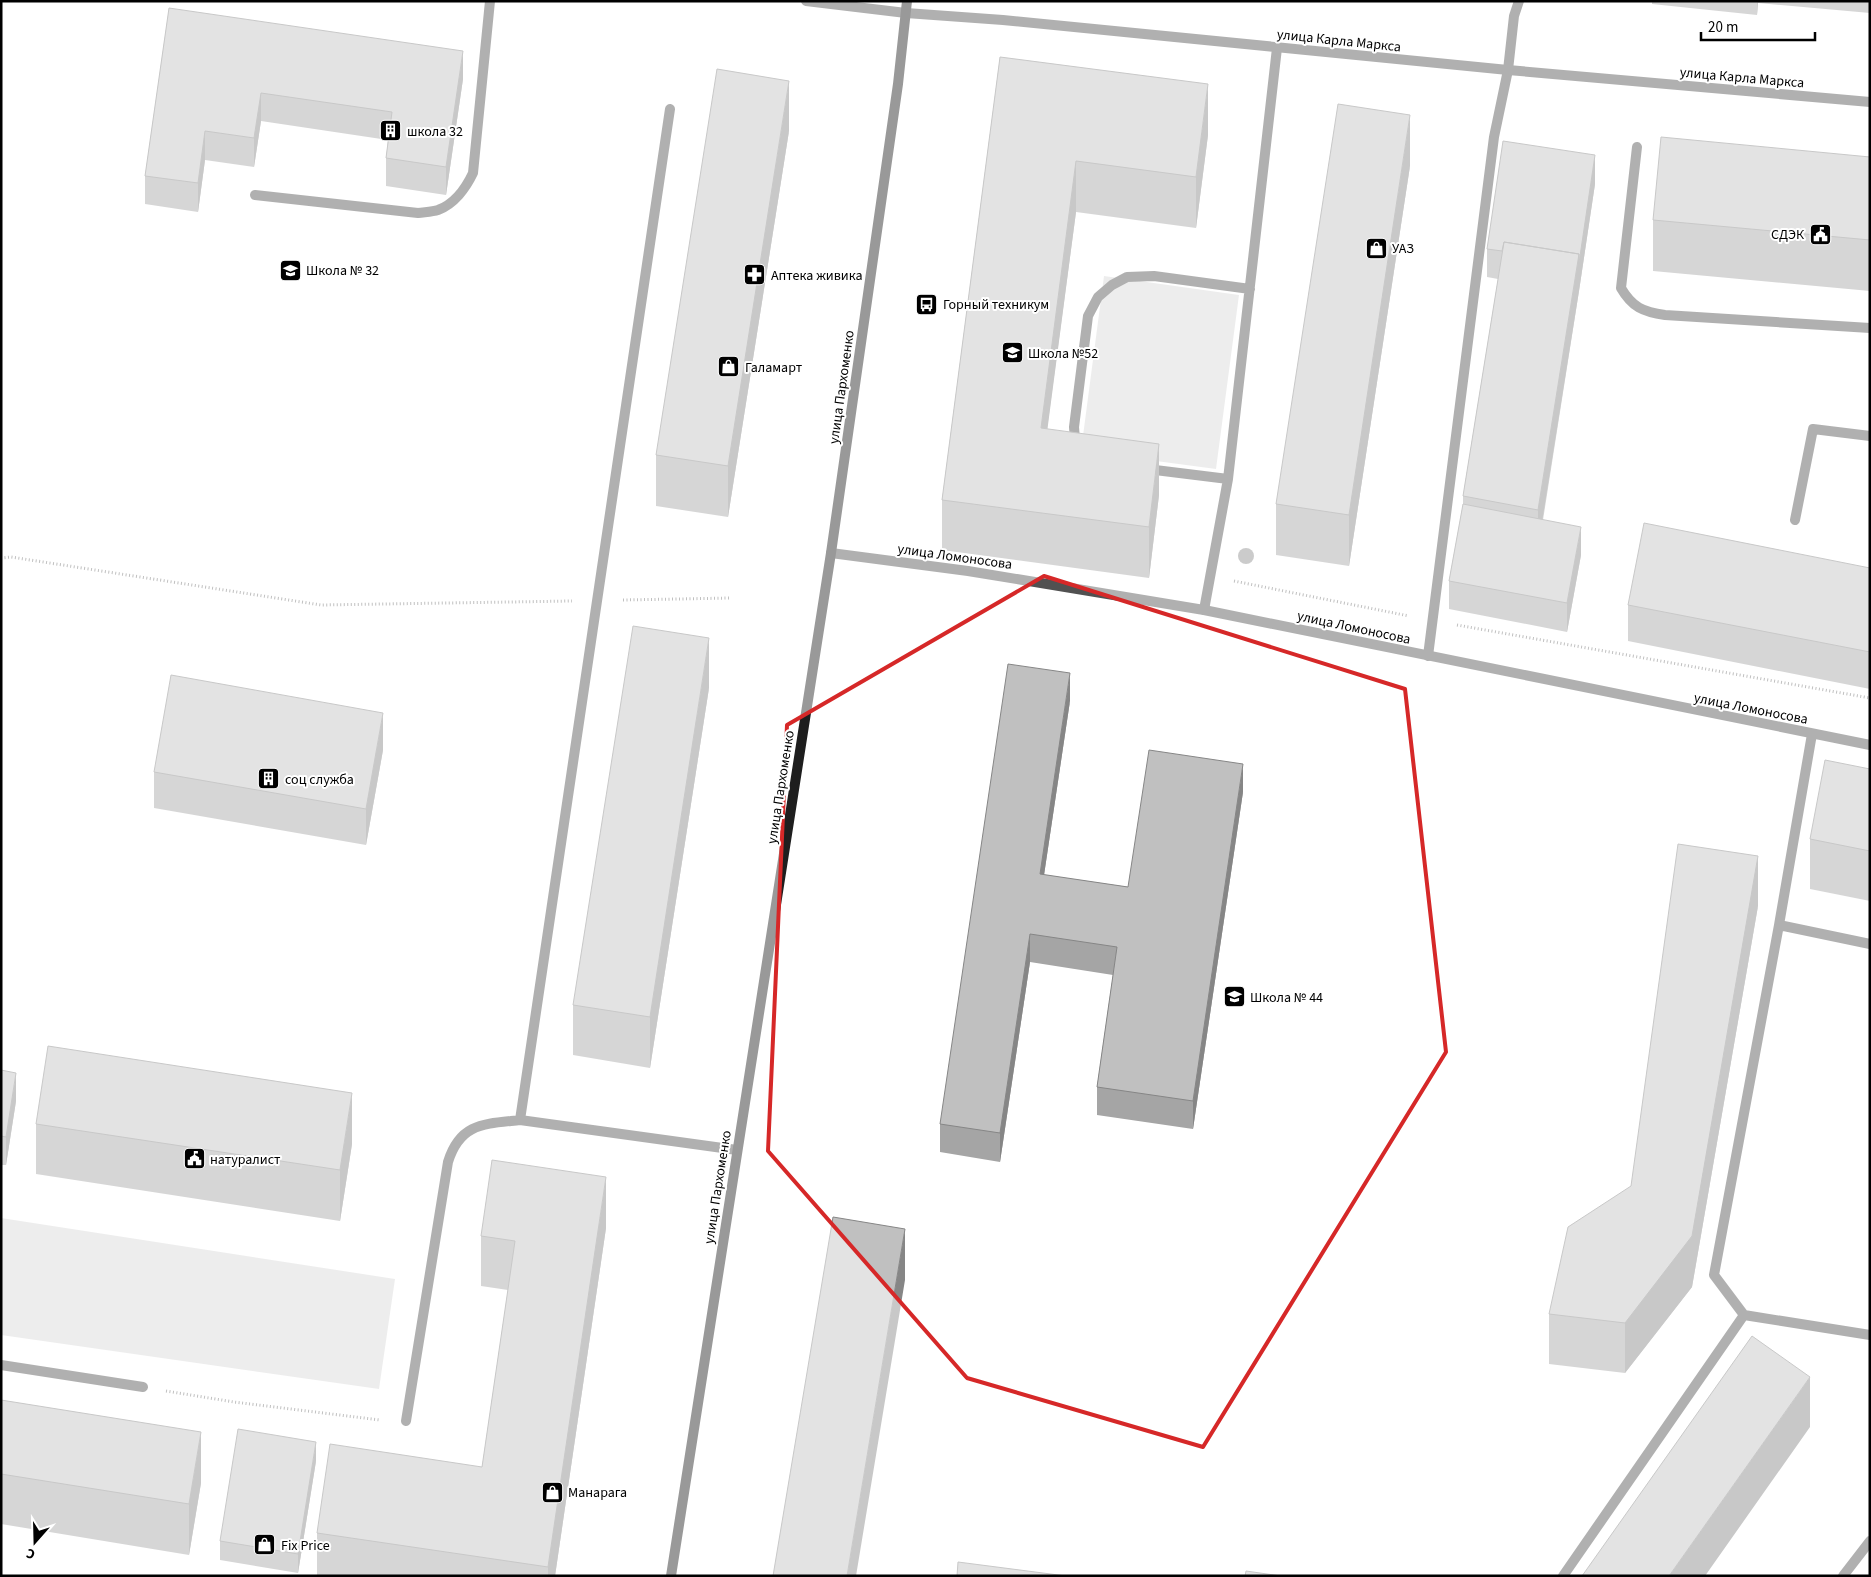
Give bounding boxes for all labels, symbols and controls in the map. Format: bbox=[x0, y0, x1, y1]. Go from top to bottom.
scale bar bbox=[1701, 10, 1815, 42]
text: 20 m bbox=[1708, 17, 1738, 38]
street label: улица Карла Маркса bbox=[1276, 25, 1402, 57]
street label: улица Карла Маркса bbox=[1679, 63, 1805, 93]
building icon: школа 32 bbox=[379, 119, 403, 143]
place label: школа 32 bbox=[407, 122, 463, 142]
public building icon: СДЭК bbox=[1808, 222, 1832, 246]
place label: СДЭК bbox=[1771, 225, 1805, 245]
shop icon: УАЗ bbox=[1364, 236, 1388, 260]
place label: УАЗ bbox=[1392, 239, 1414, 259]
school or university icon: Школа № 32 bbox=[278, 258, 302, 282]
place label: Школа № 32 bbox=[306, 261, 379, 281]
pharmacy icon: Аптека живика bbox=[743, 263, 767, 287]
place label: Аптека живика bbox=[771, 266, 863, 286]
bus stop icon: Горный техникум bbox=[915, 292, 939, 316]
place label: Горный техникум bbox=[943, 295, 1049, 315]
street label: улица Пархоменко bbox=[824, 329, 860, 445]
school or university icon: Школа №52 bbox=[1000, 341, 1024, 365]
place label: Школа №52 bbox=[1028, 344, 1098, 364]
shop icon: Галамарт bbox=[717, 355, 741, 379]
place label: Галамарт bbox=[745, 358, 803, 378]
street label: улица Ломоносова bbox=[896, 539, 1014, 575]
street label: улица Ломоносова bbox=[1295, 606, 1412, 650]
street label: улица Ломоносова bbox=[1692, 688, 1809, 730]
street label: улица Пархоменко bbox=[762, 729, 800, 845]
building icon: соц служба bbox=[257, 767, 281, 791]
place label: соц служба bbox=[285, 770, 354, 790]
school or university icon: Школа № 44 bbox=[1222, 985, 1246, 1009]
place label: Школа № 44 bbox=[1250, 988, 1323, 1008]
street label: улица Пархоменко bbox=[699, 1129, 737, 1245]
public building icon: натуралист bbox=[182, 1147, 206, 1171]
place label: натуралист bbox=[210, 1150, 281, 1170]
shop icon: Манарага bbox=[540, 1480, 564, 1504]
place label: Манарага bbox=[568, 1483, 627, 1503]
north arrow bbox=[10, 1517, 60, 1567]
shop icon: Fix Price bbox=[253, 1533, 277, 1557]
place label: Fix Price bbox=[281, 1536, 330, 1556]
text: С bbox=[24, 1542, 38, 1564]

